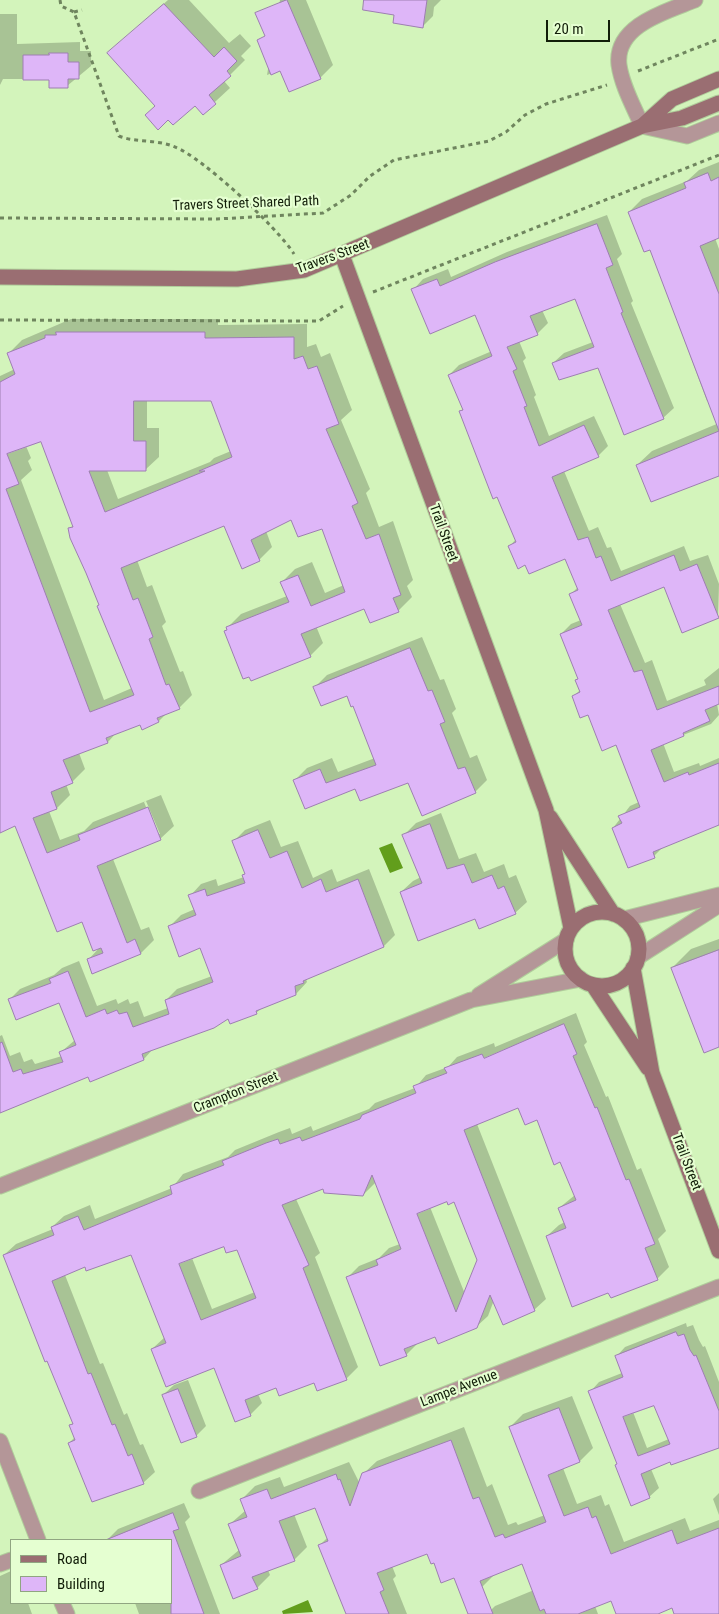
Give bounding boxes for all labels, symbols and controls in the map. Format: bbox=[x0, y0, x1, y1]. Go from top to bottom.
scale bar bbox=[549, 10, 613, 42]
text: 20 m bbox=[554, 20, 584, 38]
street label: Travers Street Shared Path bbox=[172, 193, 320, 215]
street label: Travers Street bbox=[294, 236, 372, 278]
street label: Trail Street bbox=[425, 502, 461, 564]
street label: Crampton Street bbox=[191, 1068, 281, 1118]
street label: Trail Street bbox=[667, 1131, 705, 1193]
street label: Lampe Avenue bbox=[418, 1367, 500, 1411]
legend bbox=[10, 1539, 172, 1604]
text: Road bbox=[57, 1550, 87, 1568]
text: Building bbox=[57, 1575, 105, 1593]

